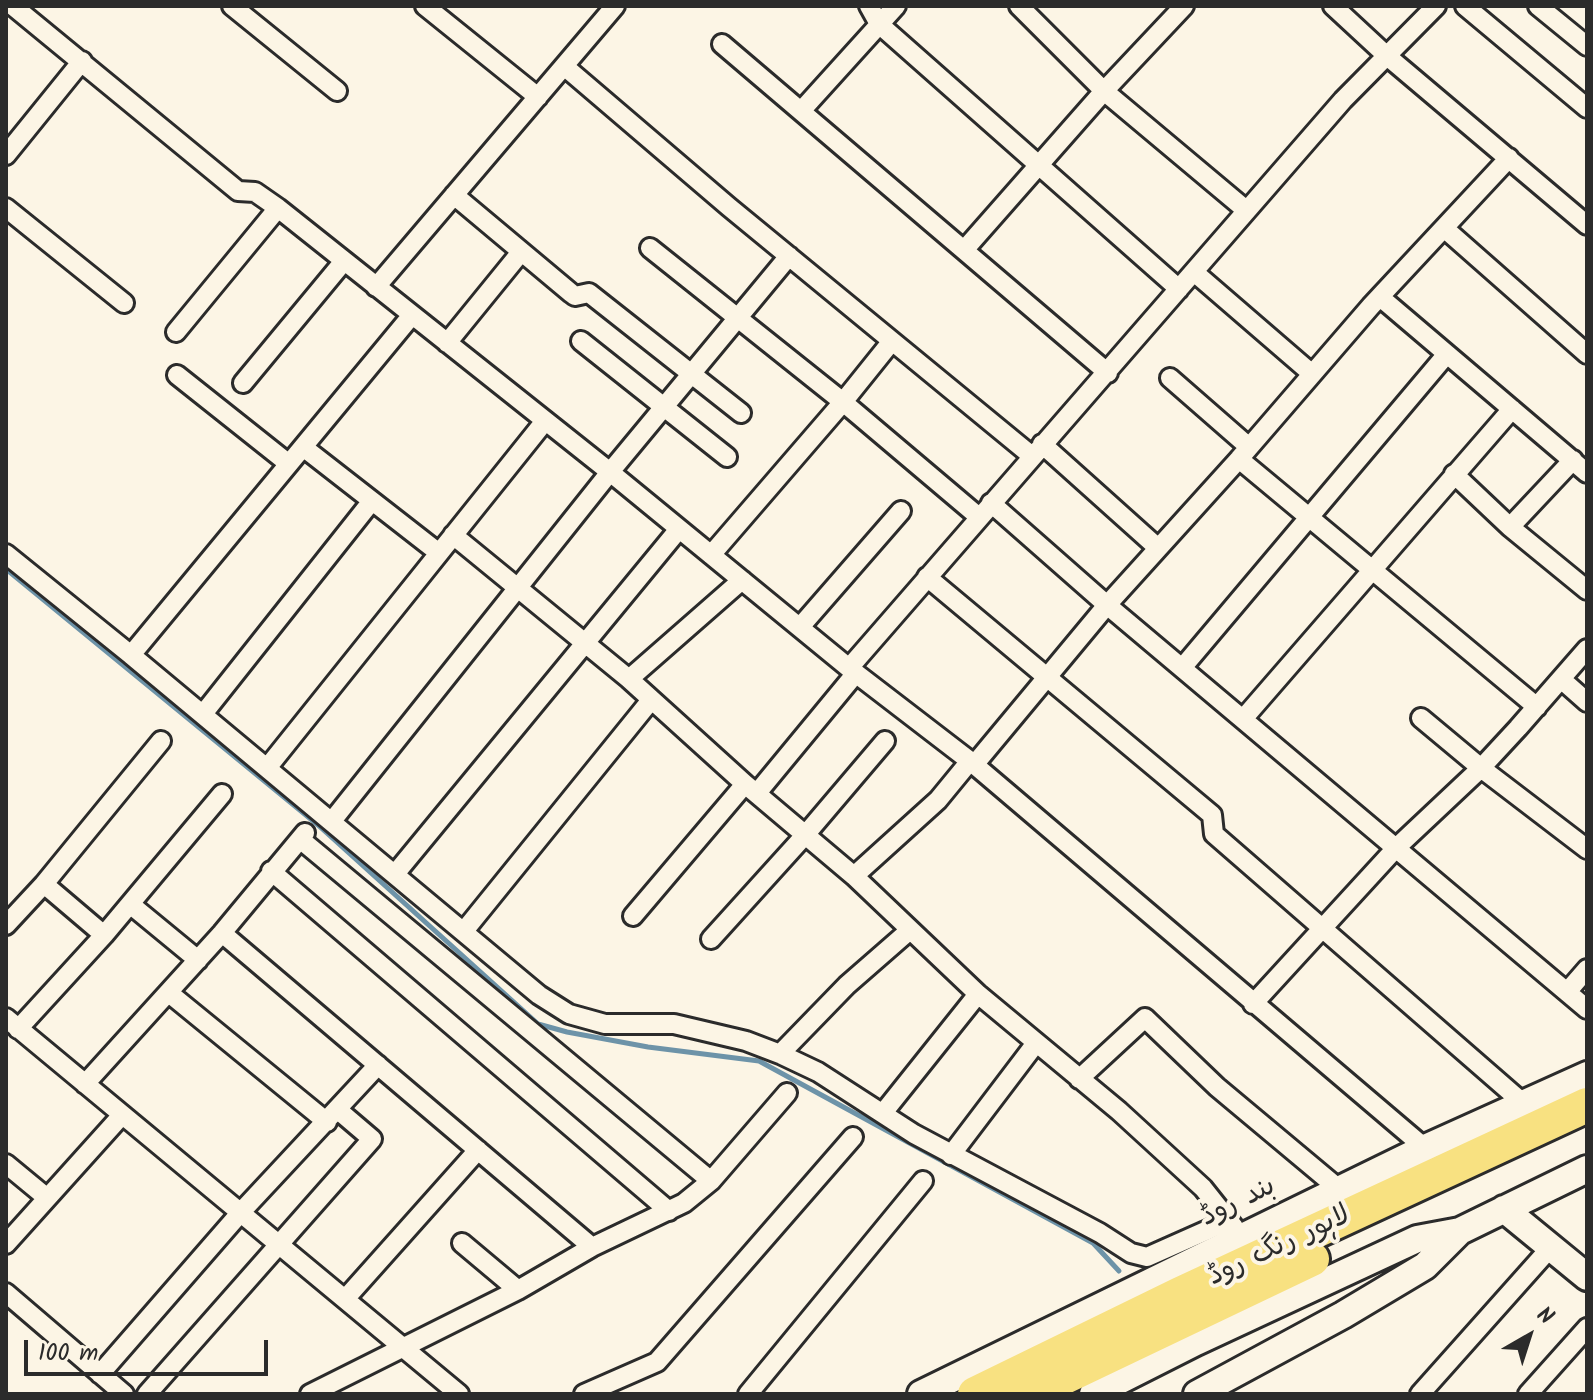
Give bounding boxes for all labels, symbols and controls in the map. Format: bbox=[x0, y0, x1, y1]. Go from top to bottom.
street label: بند روڈ bbox=[1196, 1172, 1282, 1236]
street label: لاہور رنگ روڈ bbox=[1203, 1200, 1357, 1296]
north arrow bbox=[1489, 1296, 1569, 1376]
text: N bbox=[1528, 1299, 1561, 1335]
scale bar bbox=[28, 1324, 272, 1374]
text: 100 m bbox=[38, 1334, 98, 1373]

